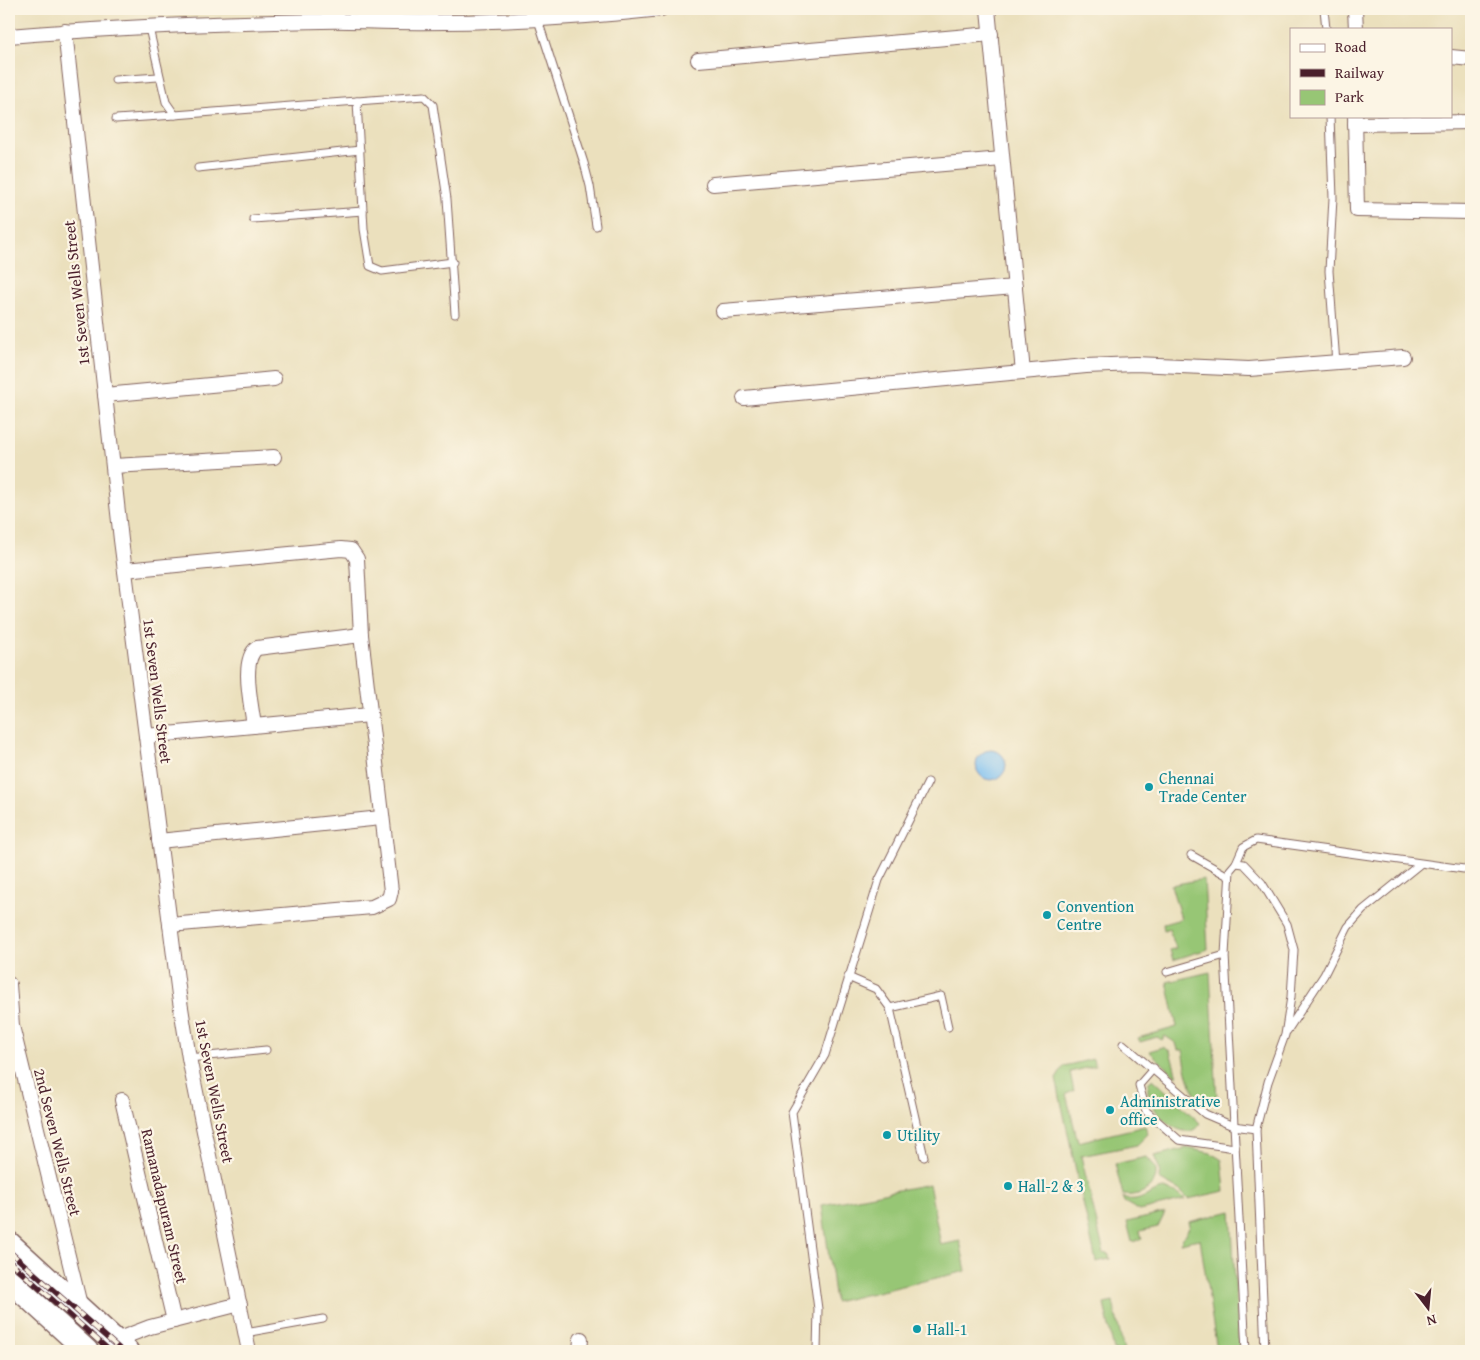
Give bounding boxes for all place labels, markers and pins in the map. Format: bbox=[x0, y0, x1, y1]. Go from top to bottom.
place label: Chennai Trade Center bbox=[1159, 766, 1247, 808]
marker: Chennai Trade Center bbox=[1143, 781, 1155, 793]
place label: Convention Centre bbox=[1057, 894, 1134, 936]
marker: Convention Centre bbox=[1041, 909, 1053, 921]
place label: Administrative office bbox=[1120, 1089, 1221, 1131]
marker: Administrative office bbox=[1104, 1104, 1116, 1116]
place label: Utility bbox=[897, 1123, 940, 1147]
marker: Utility bbox=[881, 1129, 893, 1141]
place label: Hall-2 & 3 bbox=[1018, 1174, 1084, 1198]
marker: Hall-2 & 3 bbox=[1002, 1180, 1014, 1192]
place label: Hall-1 bbox=[927, 1317, 967, 1341]
marker: Hall-1 bbox=[911, 1323, 923, 1335]

